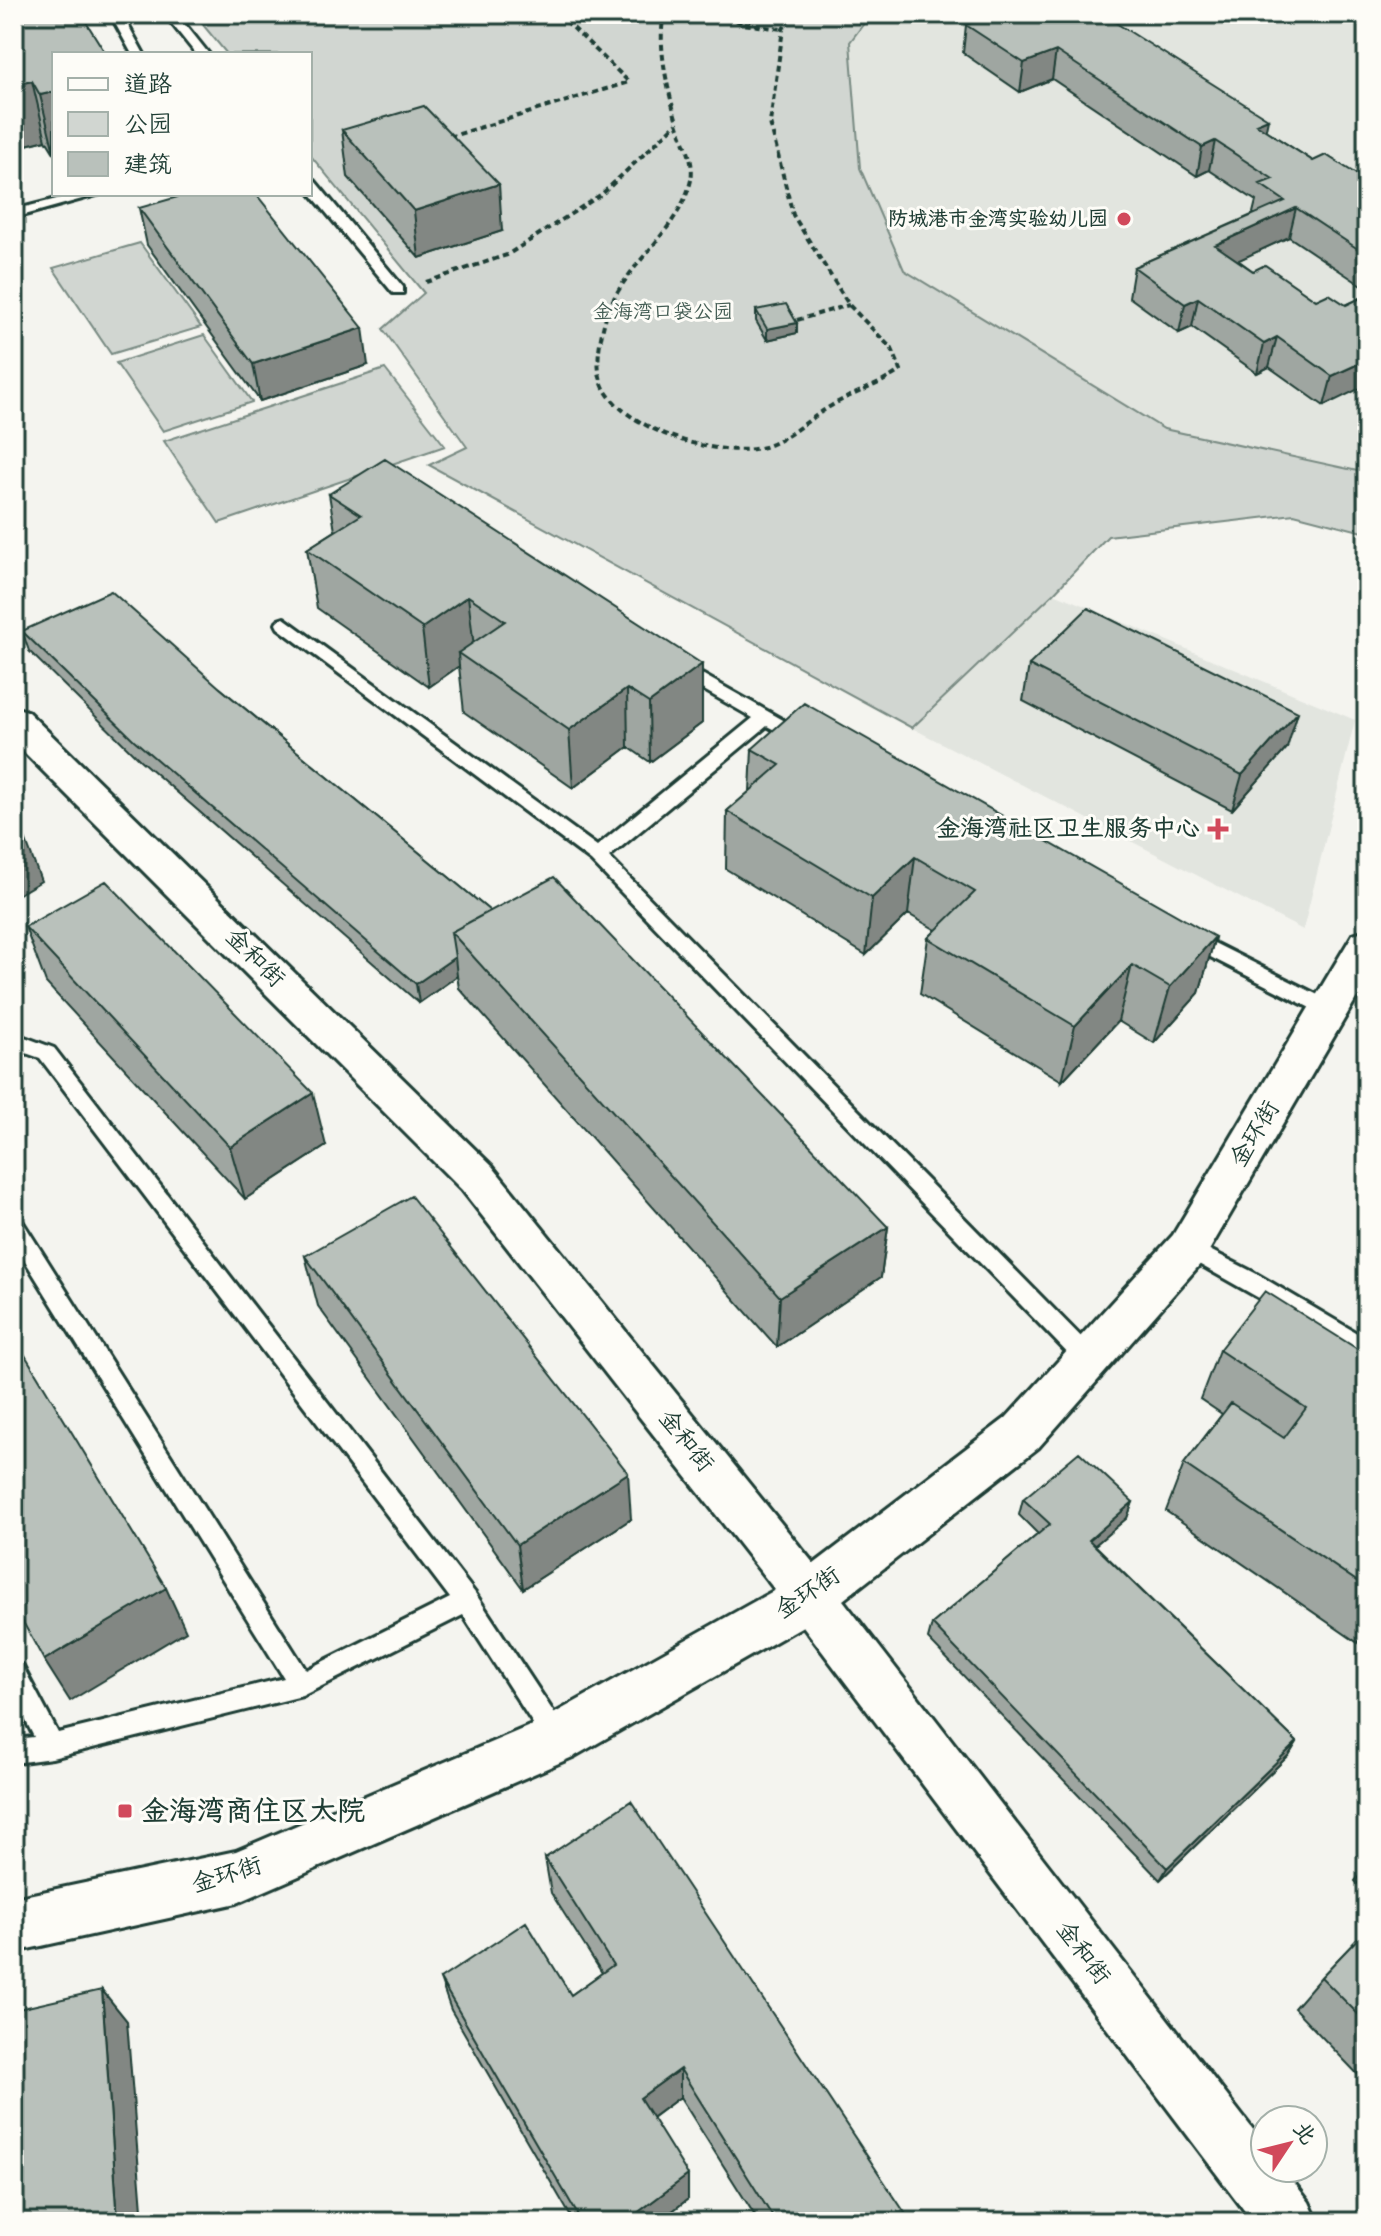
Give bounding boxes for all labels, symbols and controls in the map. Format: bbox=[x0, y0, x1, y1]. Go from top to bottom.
legend bbox=[52, 52, 312, 196]
text: 道路 bbox=[124, 68, 172, 102]
text: 公园 bbox=[124, 108, 172, 142]
text: 建筑 bbox=[124, 148, 172, 182]
place label: 防城港市金湾实验幼儿园 bbox=[888, 205, 1108, 233]
marker: 防城港市金湾实验幼儿园 bbox=[1115, 210, 1133, 228]
park label: 金海湾口袋公园 bbox=[593, 298, 733, 326]
place label: 金海湾社区卫生服务中心 bbox=[936, 812, 1200, 846]
marker: 金海湾社区卫生服务中心 bbox=[1207, 818, 1229, 840]
street label: 金和街 bbox=[218, 921, 292, 995]
street label: 金环街 bbox=[1222, 1094, 1288, 1174]
street label: 金和街 bbox=[650, 1402, 722, 1480]
street label: 金环街 bbox=[769, 1559, 847, 1627]
place label: 金海湾商住区大院 bbox=[141, 1792, 365, 1831]
marker: 金海湾商住区大院 bbox=[116, 1802, 134, 1820]
street label: 金环街 bbox=[188, 1848, 266, 1902]
street label: 金和街 bbox=[1048, 1914, 1118, 1992]
north arrow bbox=[1249, 2104, 1329, 2184]
text: 北 bbox=[1285, 2115, 1323, 2151]

